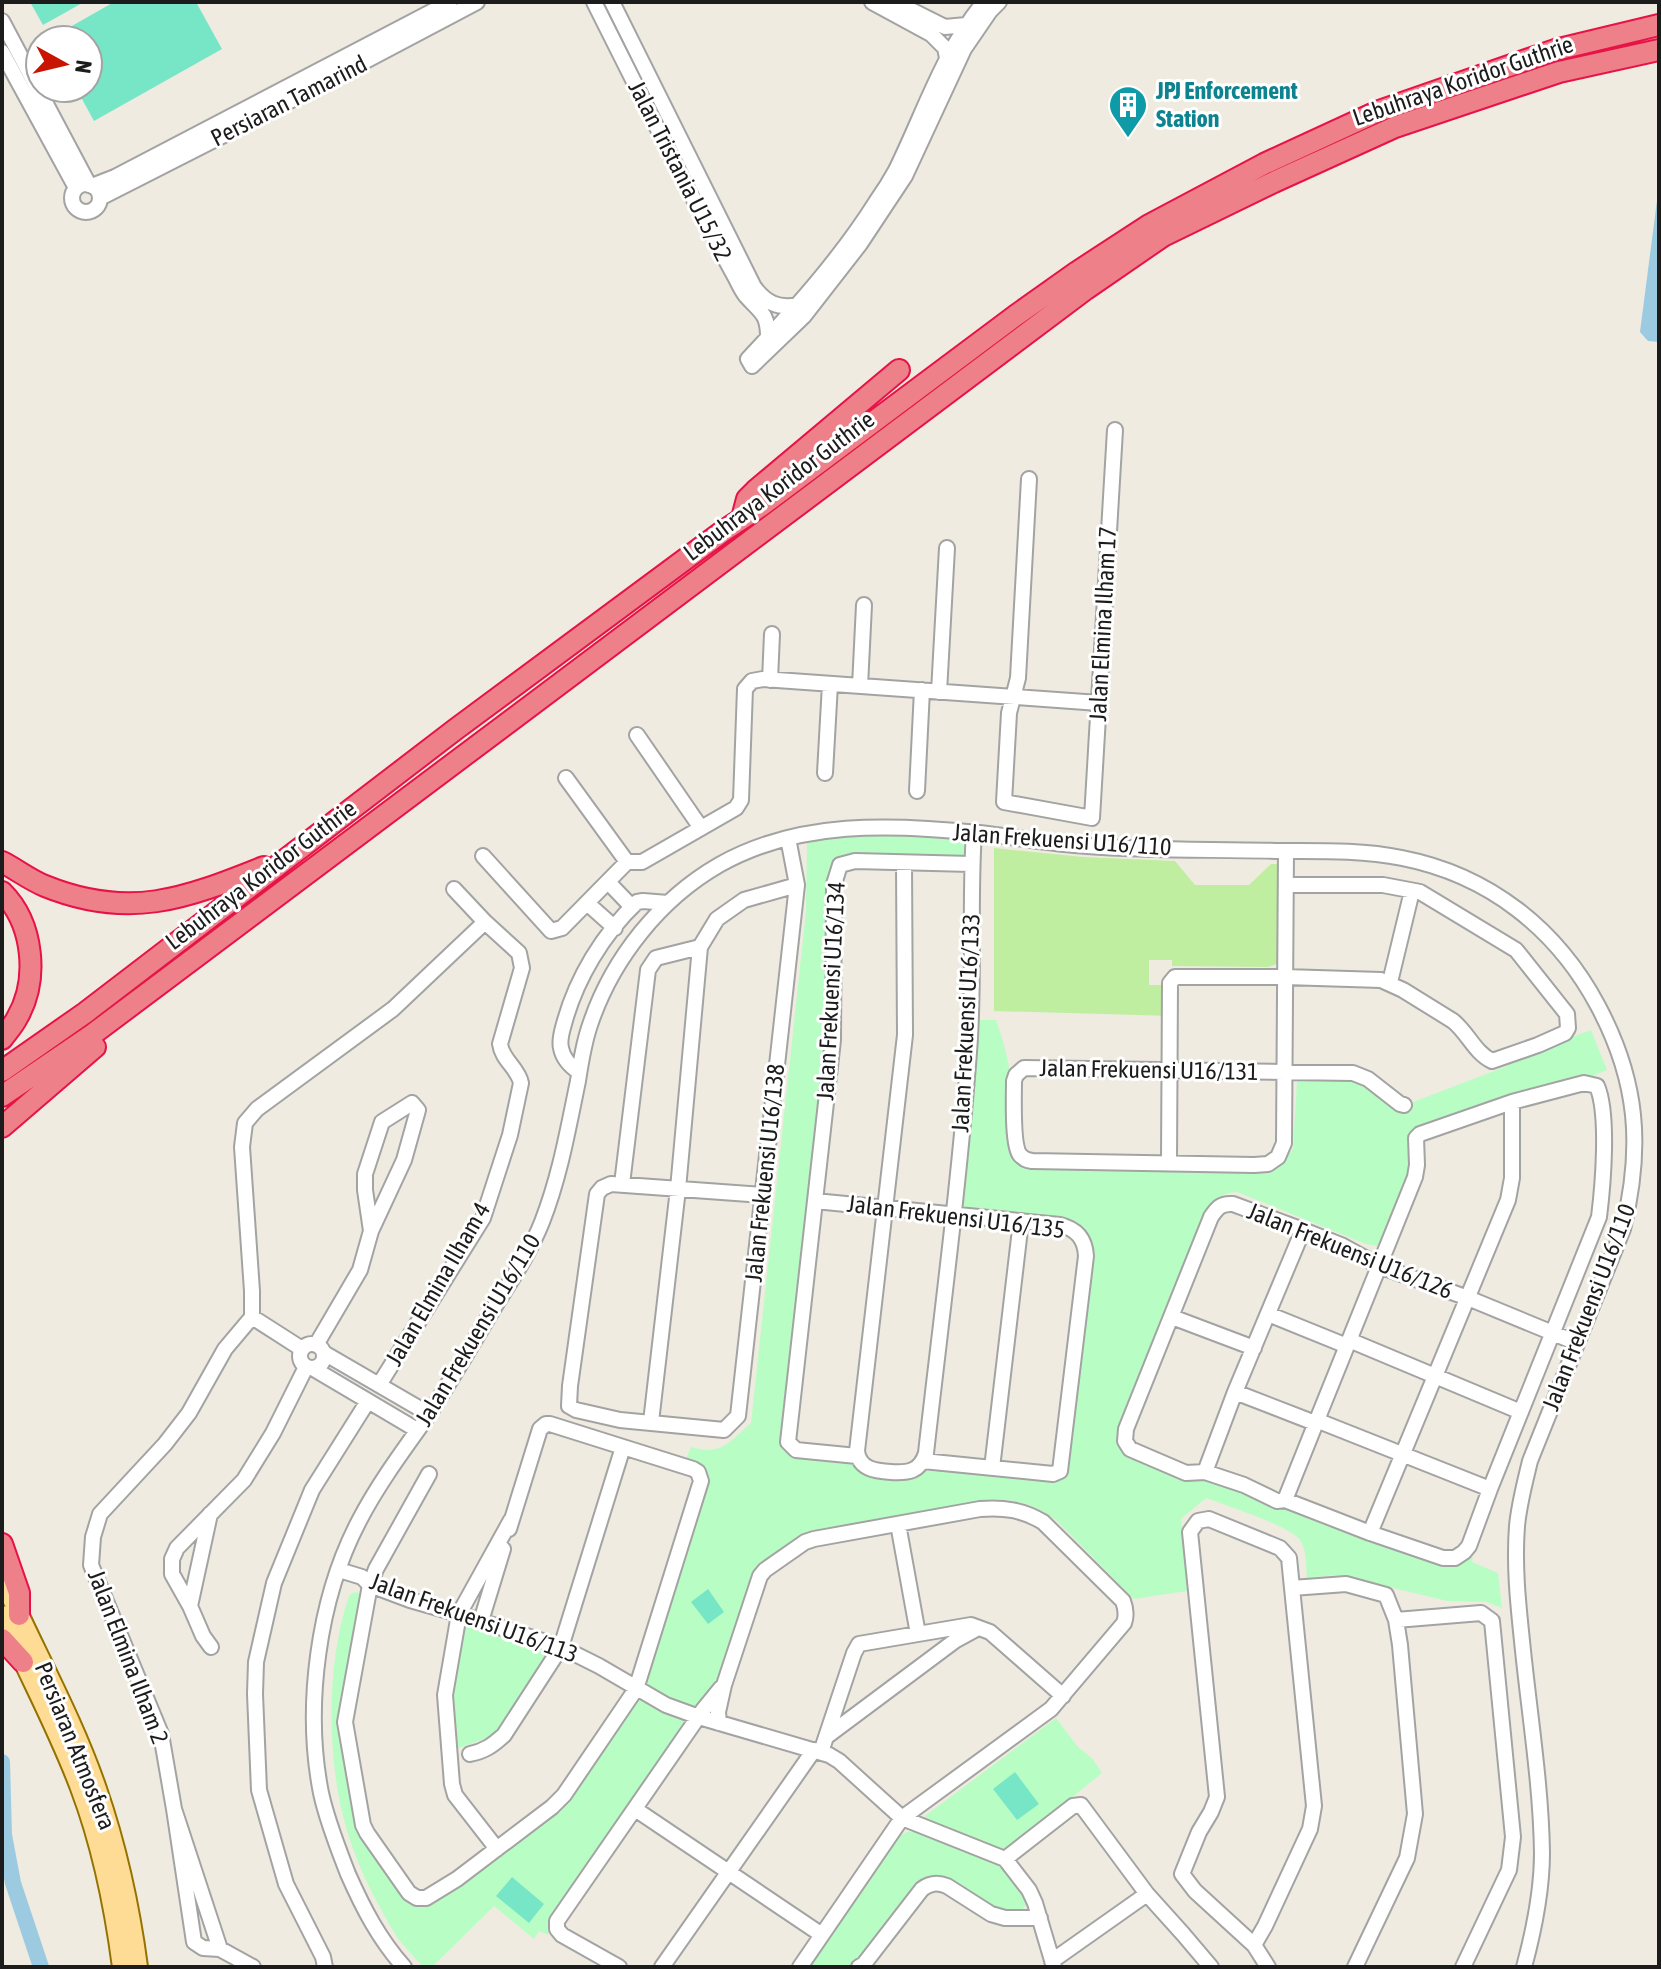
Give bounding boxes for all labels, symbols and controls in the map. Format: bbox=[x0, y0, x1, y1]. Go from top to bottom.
north arrow bbox=[24, 24, 104, 104]
street label: Lebuhraya Koridor Guthrie bbox=[1349, 30, 1577, 131]
street label: Persiaran Tamarind bbox=[206, 50, 371, 151]
text: N bbox=[70, 59, 98, 75]
street label: Jalan Tristania U15/32 bbox=[623, 76, 738, 265]
place label: JPJ Enforcement Station bbox=[1155, 77, 1298, 132]
building icon: JPJ Enforcement Station bbox=[1107, 84, 1149, 139]
street label: Lebuhraya Koridor Guthrie bbox=[678, 405, 879, 566]
street label: Jalan Elmina Ilham 17 bbox=[1084, 526, 1121, 722]
street label: Lebuhraya Koridor Guthrie bbox=[160, 794, 361, 955]
street label: Jalan Frekuensi U16/110 bbox=[952, 818, 1172, 861]
street label: Jalan Frekuensi U16/134 bbox=[811, 881, 850, 1101]
street label: Jalan Frekuensi U16/133 bbox=[946, 913, 985, 1133]
street label: Jalan Frekuensi U16/131 bbox=[1039, 1054, 1259, 1085]
street label: Jalan Frekuensi U16/138 bbox=[740, 1063, 789, 1283]
street label: Jalan Frekuensi U16/135 bbox=[846, 1190, 1066, 1243]
street label: Jalan Elmina Ilham 4 bbox=[380, 1197, 495, 1370]
street label: Jalan Frekuensi U16/126 bbox=[1244, 1197, 1457, 1304]
street label: Jalan Frekuensi U16/110 bbox=[1537, 1200, 1640, 1414]
street label: Jalan Frekuensi U16/110 bbox=[410, 1229, 546, 1431]
street label: Jalan Elmina Ilham 2 bbox=[83, 1566, 174, 1747]
street label: Jalan Frekuensi U16/113 bbox=[367, 1567, 582, 1668]
street label: Persiaran Atmosfera bbox=[30, 1658, 121, 1834]

